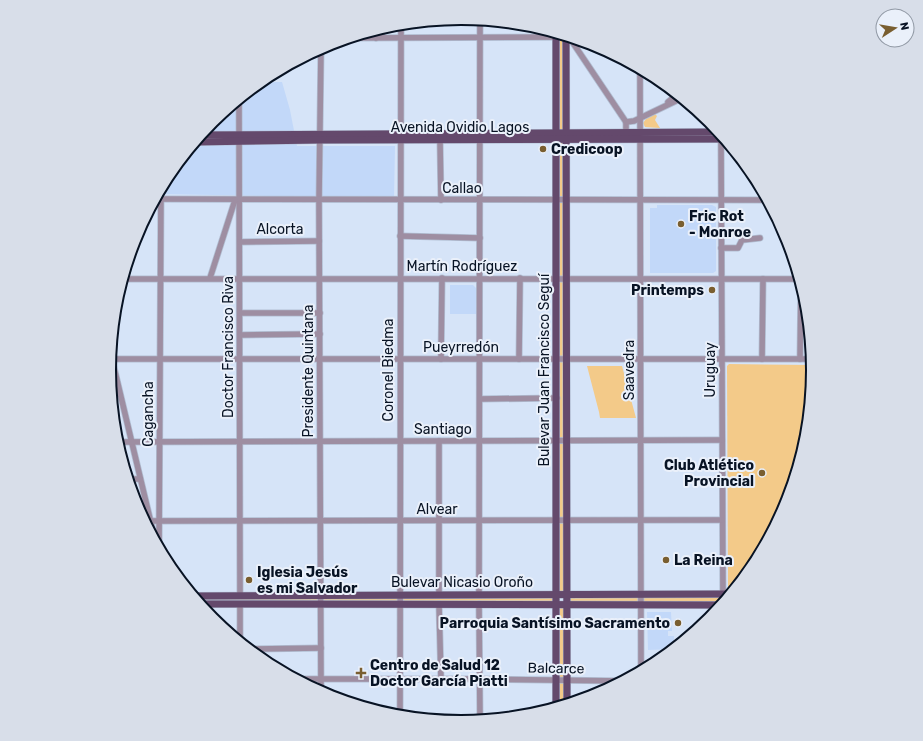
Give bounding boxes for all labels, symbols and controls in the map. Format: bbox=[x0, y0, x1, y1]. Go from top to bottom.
north arrow bbox=[875, 8, 915, 48]
text: N bbox=[897, 21, 911, 31]
street label: Avenida Ovidio Lagos bbox=[391, 119, 529, 136]
place label: Credicoop bbox=[551, 141, 623, 158]
marker: Credicoop bbox=[538, 144, 548, 154]
street label: Callao bbox=[442, 180, 482, 197]
place label: Fric Rot - Monroe bbox=[689, 208, 751, 241]
marker: Fric Rot - Monroe bbox=[676, 219, 686, 229]
street label: Alcorta bbox=[256, 221, 304, 238]
street label: Martín Rodríguez bbox=[407, 258, 517, 275]
street label: Bulevar Juan Francisco Seguí bbox=[536, 273, 553, 466]
street label: Doctor Francisco Riva bbox=[220, 276, 237, 418]
place label: Printemps bbox=[631, 282, 704, 299]
marker: Printemps bbox=[707, 285, 717, 295]
street label: Presidente Quintana bbox=[300, 305, 317, 437]
street label: Coronel Biedma bbox=[380, 319, 397, 421]
street label: Pueyrredón bbox=[423, 339, 499, 356]
street label: Saavedra bbox=[621, 340, 638, 400]
street label: Uruguay bbox=[702, 342, 719, 398]
street label: Cagancha bbox=[140, 381, 157, 447]
street label: Santiago bbox=[414, 421, 472, 438]
place label: Club Atlético Provincial bbox=[664, 457, 754, 490]
marker: Club Atlético Provincial bbox=[757, 468, 767, 478]
street label: Alvear bbox=[416, 501, 458, 518]
place label: La Reina bbox=[674, 552, 733, 569]
marker: La Reina bbox=[661, 555, 671, 565]
place label: Iglesia Jesús es mi Salvador bbox=[257, 564, 358, 597]
street label: Bulevar Nicasio Oroño bbox=[391, 574, 533, 591]
marker: Iglesia Jesús es mi Salvador bbox=[244, 575, 254, 585]
place label: Parroquia Santísimo Sacramento bbox=[440, 615, 670, 632]
marker: Parroquia Santísimo Sacramento bbox=[673, 618, 683, 628]
place label: Centro de Salud 12 Doctor García Piatti bbox=[370, 657, 508, 690]
street label: Balcarce bbox=[527, 660, 585, 677]
marker: Centro de Salud 12 Doctor García Piatti bbox=[355, 667, 367, 679]

